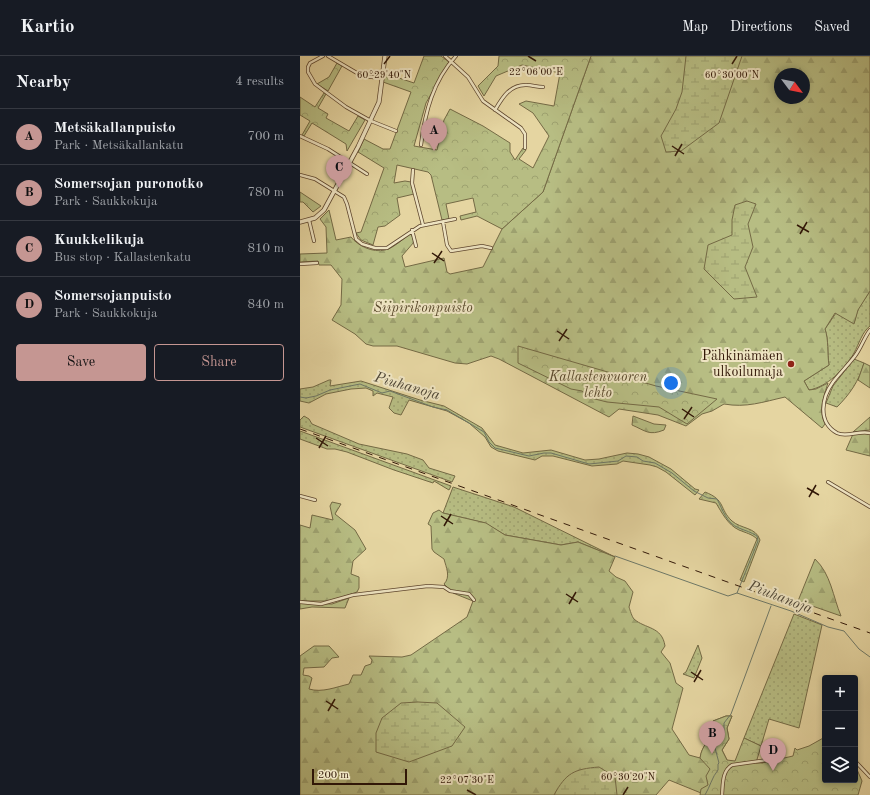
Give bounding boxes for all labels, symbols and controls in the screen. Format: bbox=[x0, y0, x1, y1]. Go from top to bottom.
text: Kartio bbox=[20, 18, 75, 37]
text: Map bbox=[682, 20, 708, 34]
text: Directions bbox=[730, 20, 792, 34]
text: Saved bbox=[814, 20, 850, 34]
text: 22°06'00"E bbox=[509, 67, 563, 77]
north arrow bbox=[774, 68, 810, 104]
text: 60°29'40"N bbox=[357, 70, 412, 80]
text: 60°30'00"N bbox=[705, 70, 760, 80]
text: Nearby bbox=[16, 74, 71, 91]
text: 4 results bbox=[235, 75, 284, 88]
pin: A bbox=[421, 118, 447, 151]
text: Metsäkallanpuisto bbox=[54, 121, 176, 136]
text: A bbox=[24, 130, 34, 143]
text: 700 m bbox=[247, 130, 284, 143]
text: Park · Metsäkallankatu bbox=[54, 139, 184, 152]
pin: C bbox=[326, 155, 352, 188]
text: Somersojan puronotko bbox=[54, 177, 203, 192]
text: B bbox=[24, 186, 34, 199]
text: 780 m bbox=[247, 186, 284, 199]
text: Park · Saukkokuja bbox=[54, 195, 157, 208]
text: Kuukkelikuja bbox=[54, 233, 144, 248]
text: C bbox=[25, 242, 33, 255]
text: 810 m bbox=[247, 242, 284, 255]
text: Bus stop · Kallastenkatu bbox=[54, 251, 191, 264]
text: Somersojanpuisto bbox=[54, 289, 172, 304]
text: D bbox=[24, 298, 34, 311]
text: 840 m bbox=[247, 298, 284, 311]
park label: Siipirikonpuisto bbox=[373, 301, 473, 316]
text: Park · Saukkokuja bbox=[54, 307, 157, 320]
button: Save bbox=[16, 344, 146, 381]
button: Share bbox=[154, 344, 284, 381]
place label: Pähkinämäen ulkoilumaja bbox=[702, 349, 783, 379]
marker: Pähkinämäen ulkoilumaja bbox=[786, 359, 796, 369]
water label: Piuhanoja bbox=[371, 370, 442, 404]
park label: Kallastenvuoren lehto bbox=[548, 370, 647, 400]
your location bbox=[661, 373, 681, 393]
water label: Piuhanoja bbox=[745, 579, 814, 617]
map controls bbox=[822, 675, 858, 783]
button: + bbox=[822, 675, 858, 711]
button: − bbox=[822, 711, 858, 747]
pin: B bbox=[699, 721, 725, 754]
pin: D bbox=[760, 738, 786, 771]
button: layers bbox=[822, 747, 858, 783]
scale bar bbox=[312, 767, 407, 786]
text: 200 m bbox=[318, 770, 349, 781]
text: 60°30'20"N bbox=[601, 772, 656, 782]
text: 22°07'30"E bbox=[440, 775, 494, 785]

